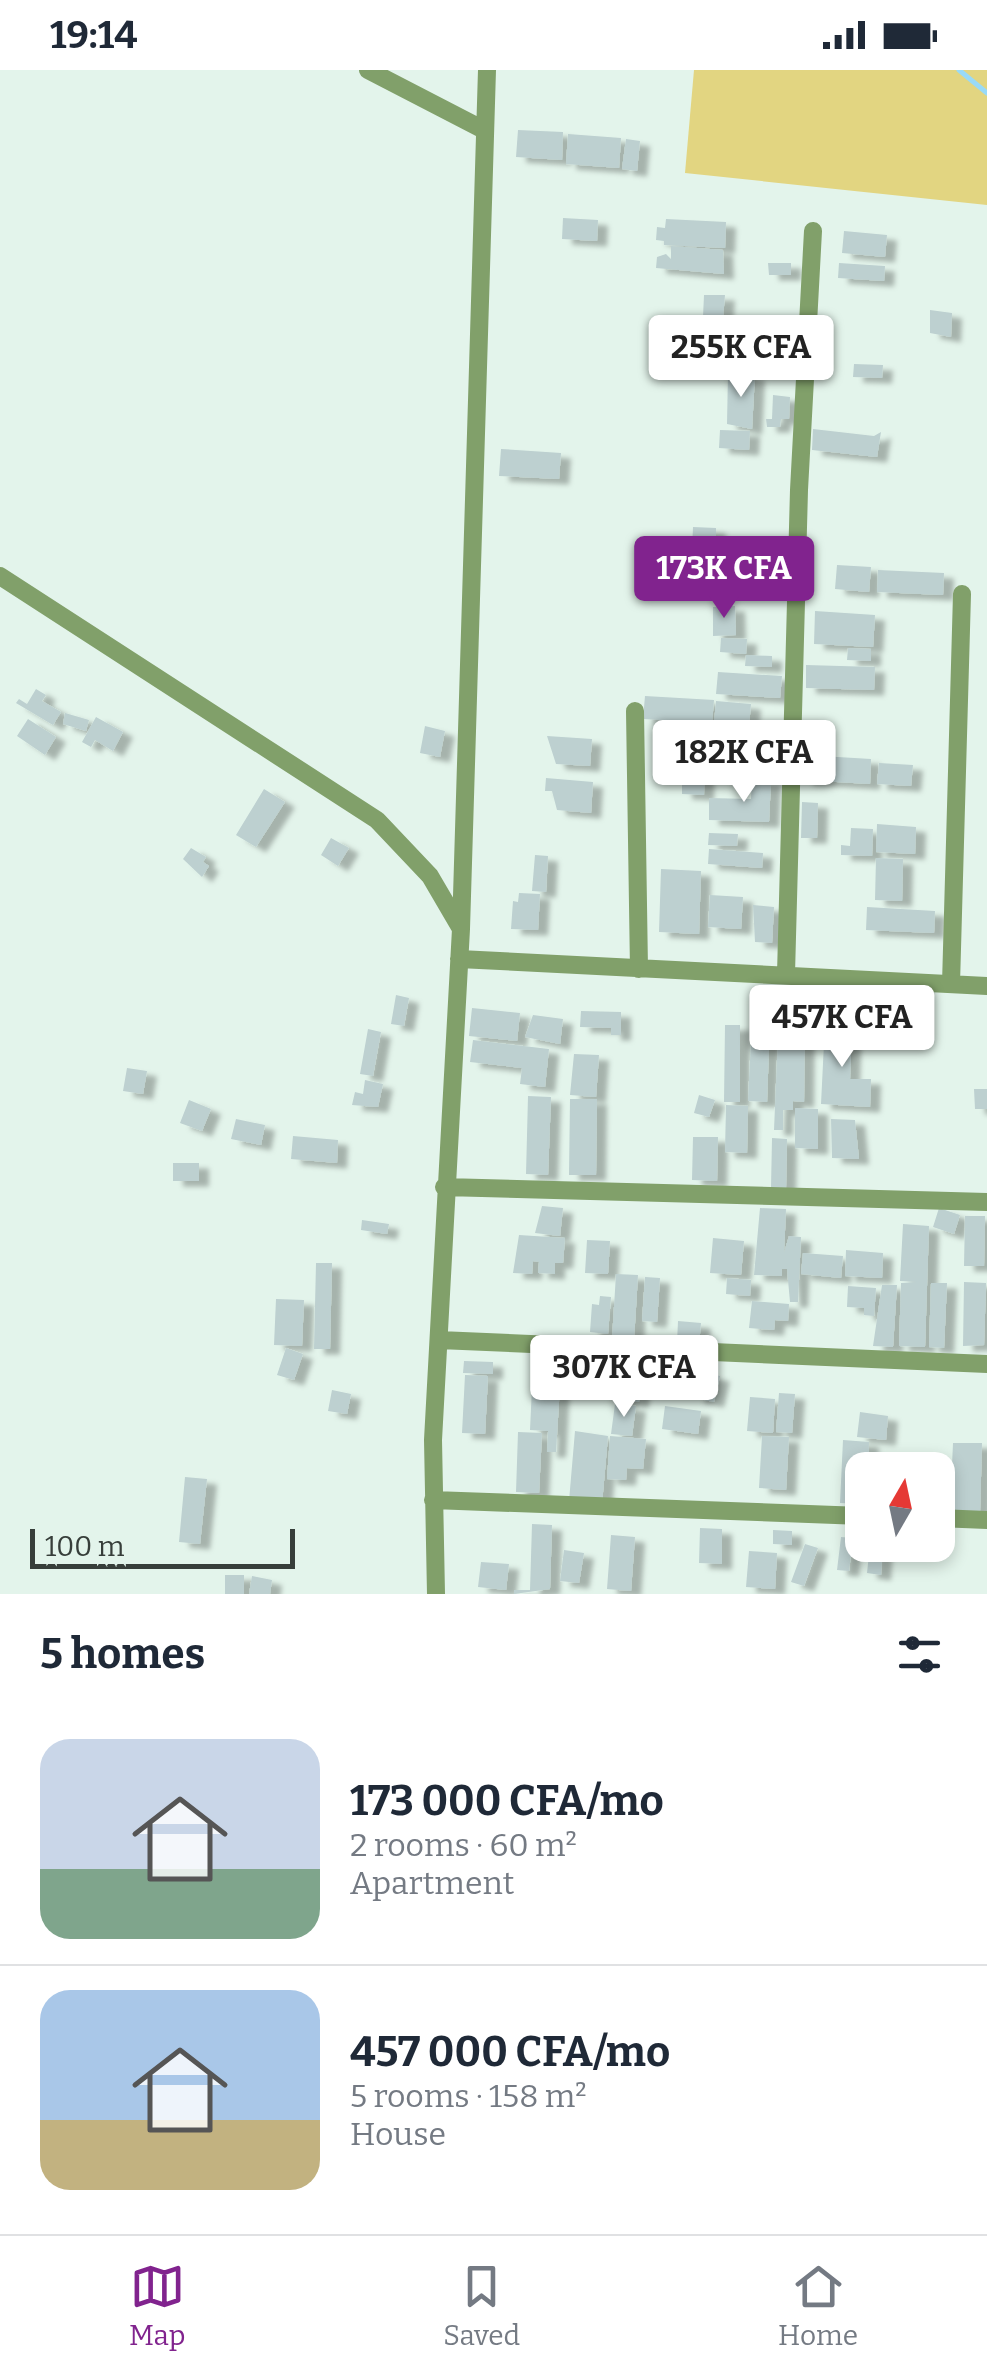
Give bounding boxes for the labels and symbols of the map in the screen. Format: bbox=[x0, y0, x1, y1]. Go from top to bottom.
pin: 255K CFA bbox=[638, 315, 844, 400]
pin: 173K CFA bbox=[621, 536, 827, 621]
pin: 182K CFA bbox=[641, 720, 847, 805]
pin: 457K CFA bbox=[739, 985, 945, 1070]
pin: 307K CFA bbox=[521, 1335, 727, 1420]
north arrow bbox=[845, 1452, 955, 1562]
scale bar bbox=[30, 1524, 295, 1568]

